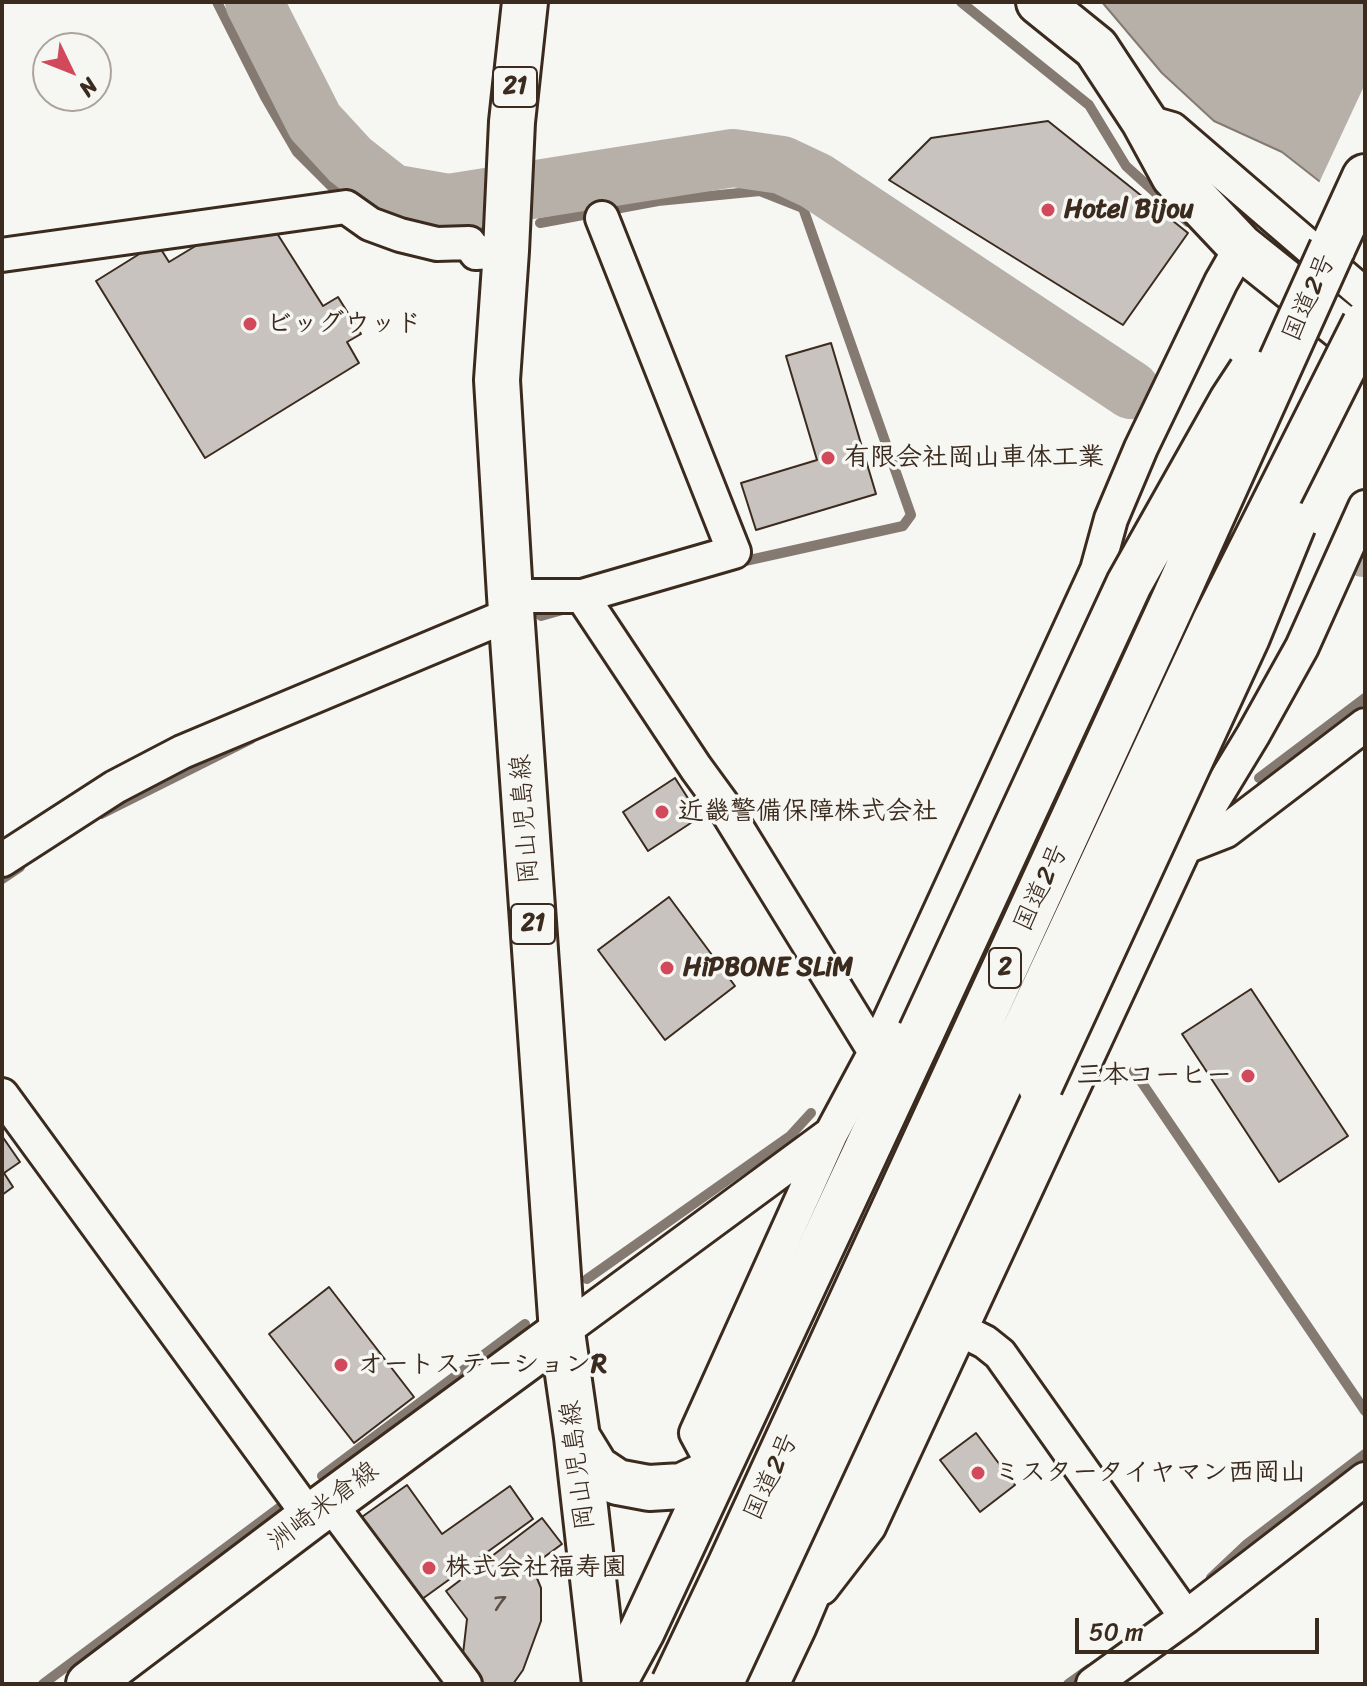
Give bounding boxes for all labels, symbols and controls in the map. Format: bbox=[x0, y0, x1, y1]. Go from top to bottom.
north arrow bbox=[32, 32, 112, 112]
road number: 21 bbox=[493, 67, 537, 107]
text: N bbox=[69, 68, 108, 106]
place label: Hotel Bijou bbox=[1064, 194, 1194, 226]
marker: Hotel Bijou bbox=[1039, 201, 1057, 219]
street label: 国道2号 bbox=[1277, 249, 1343, 347]
place label: ビッグウッド bbox=[266, 308, 422, 340]
marker: ビッグウッド bbox=[241, 315, 259, 333]
place label: 有限会社岡山車体工業 bbox=[844, 442, 1104, 474]
marker: 有限会社岡山車体工業 bbox=[819, 449, 837, 467]
street label: 岡山児島線 bbox=[506, 753, 546, 885]
place label: 近畿警備保障株式会社 bbox=[678, 796, 938, 828]
marker: 近畿警備保障株式会社 bbox=[653, 803, 671, 821]
street label: 国道2号 bbox=[1008, 839, 1076, 937]
road number: 21 bbox=[511, 904, 555, 944]
road number: 2 bbox=[989, 948, 1021, 988]
place label: HiPBONE SLiM bbox=[683, 952, 853, 984]
marker: HiPBONE SLiM bbox=[658, 959, 676, 977]
place label: 三本コーヒー bbox=[1077, 1060, 1232, 1092]
marker: 三本コーヒー bbox=[1239, 1067, 1257, 1085]
place label: オートステーションR bbox=[357, 1349, 607, 1381]
marker: オートステーションR bbox=[332, 1356, 350, 1374]
street label: 岡山児島線 bbox=[556, 1399, 602, 1531]
street label: 国道2号 bbox=[738, 1428, 806, 1526]
street label: 洲崎米倉線 bbox=[263, 1455, 385, 1559]
place label: ミスタータイヤマン西岡山 bbox=[994, 1457, 1306, 1489]
marker: ミスタータイヤマン西岡山 bbox=[969, 1464, 987, 1482]
place label: 株式会社福寿園 bbox=[445, 1552, 627, 1584]
marker: 株式会社福寿園 bbox=[420, 1559, 438, 1577]
house number: 7 bbox=[493, 1592, 505, 1618]
scale bar bbox=[1079, 1602, 1323, 1652]
text: 50 m bbox=[1089, 1611, 1144, 1653]

